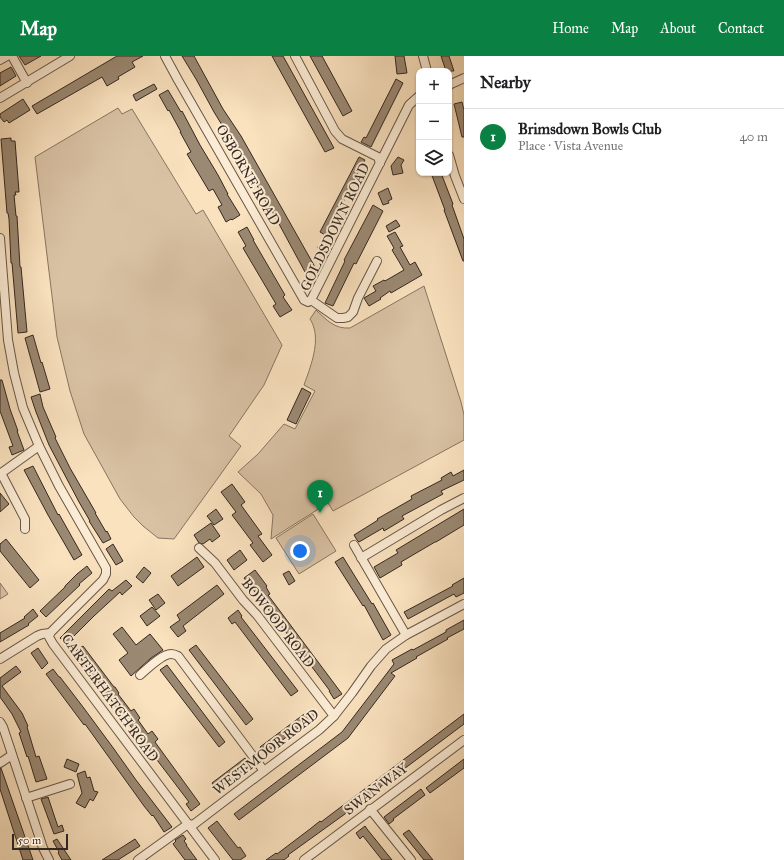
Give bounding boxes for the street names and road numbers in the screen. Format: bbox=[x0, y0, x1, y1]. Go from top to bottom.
street label: OSBORNE ROAD bbox=[212, 121, 284, 229]
street label: GOLDSDOWN ROAD bbox=[297, 160, 373, 294]
street label: BOWOOD ROAD bbox=[238, 575, 318, 671]
street label: CARTERHATCH ROAD bbox=[58, 631, 162, 765]
street label: WESTMOOR ROAD bbox=[210, 705, 322, 799]
street label: SWAN WAY bbox=[341, 759, 412, 819]

